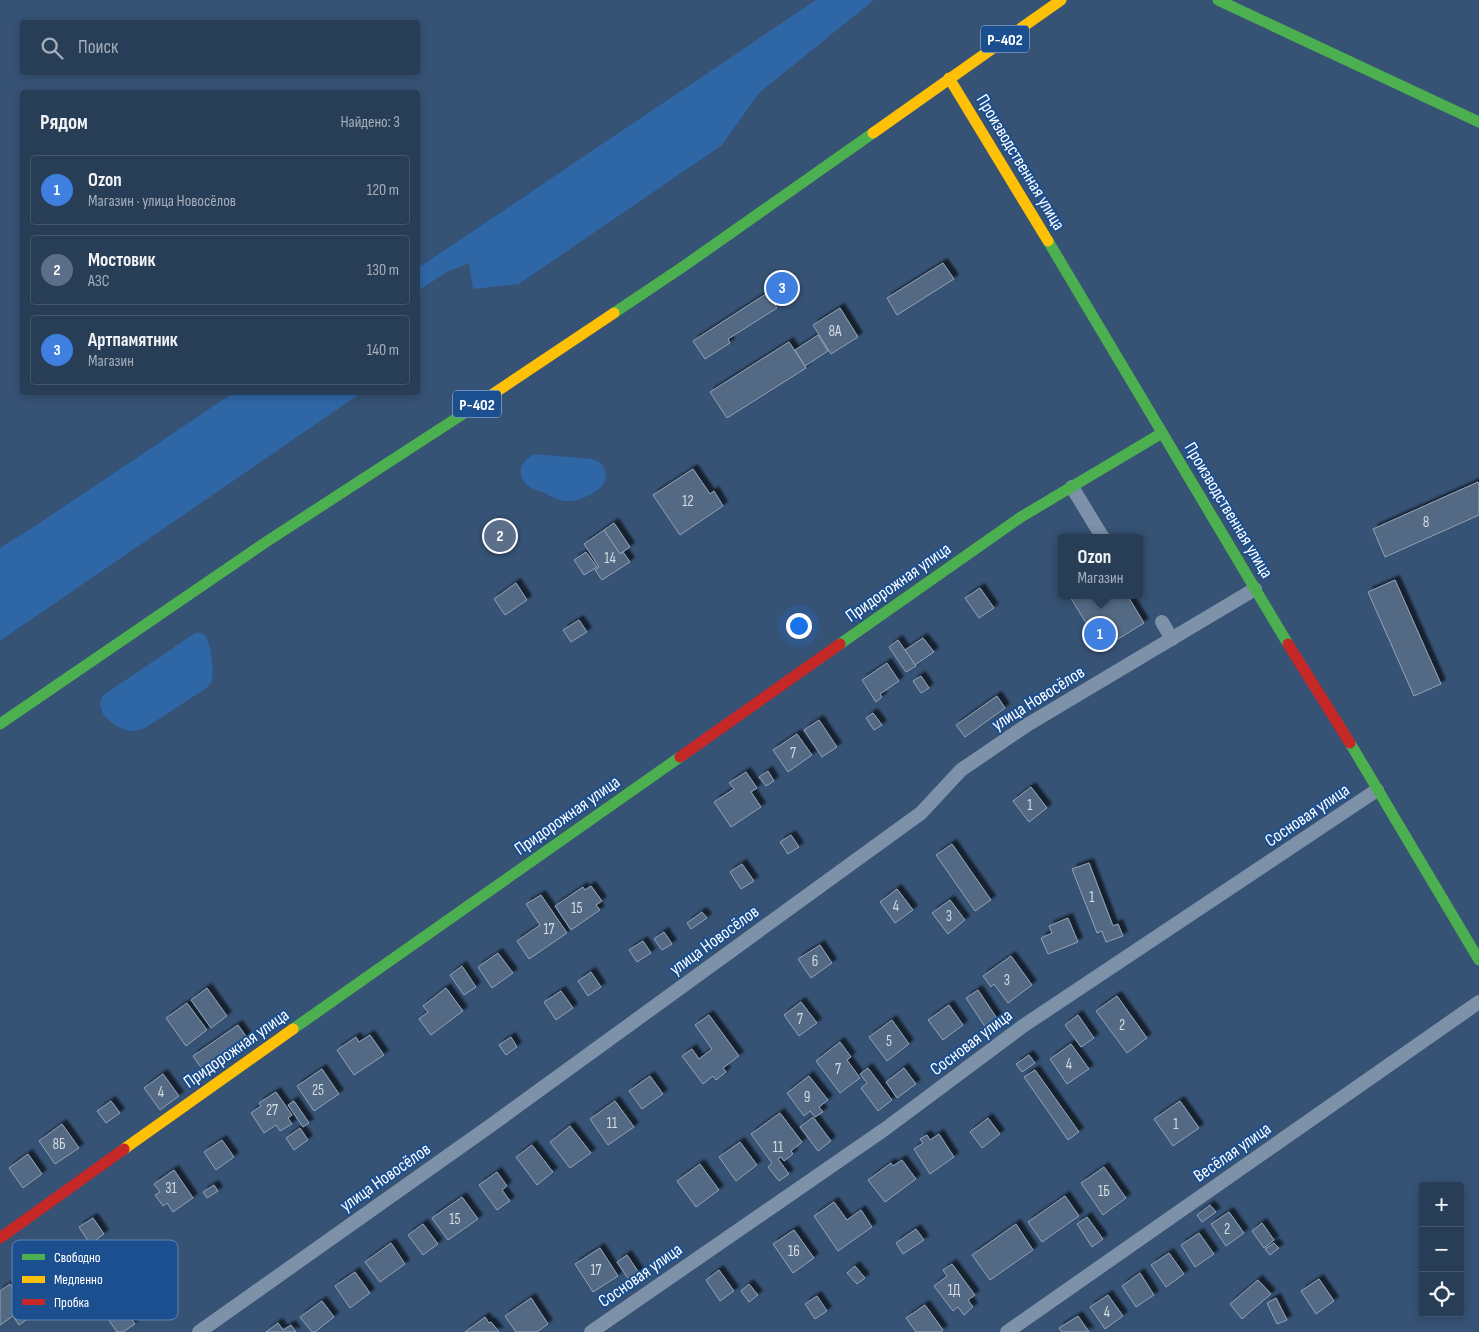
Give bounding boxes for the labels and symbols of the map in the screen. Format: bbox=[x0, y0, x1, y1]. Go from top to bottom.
road number: Р-402 bbox=[981, 26, 1029, 52]
street label: Производственная улица bbox=[972, 91, 1069, 234]
pin: 3 bbox=[766, 269, 798, 307]
house number: 8А bbox=[829, 322, 842, 341]
road number: Р-402 bbox=[453, 390, 501, 418]
street label: Производственная улица bbox=[1180, 439, 1277, 582]
house number: 12 bbox=[682, 492, 694, 511]
house number: 8 bbox=[1423, 513, 1429, 532]
pin: 2 bbox=[484, 517, 516, 555]
street label: Придорожная улица bbox=[842, 538, 955, 626]
house number: 14 bbox=[604, 549, 616, 568]
your location bbox=[786, 613, 812, 639]
pin: 1 bbox=[1084, 615, 1116, 653]
street label: улица Новосёлов bbox=[988, 662, 1089, 735]
house number: 7 bbox=[790, 744, 796, 763]
street label: Придорожная улица bbox=[511, 771, 624, 859]
street label: Сосновая улица bbox=[1261, 779, 1354, 851]
house number: 1 bbox=[1027, 796, 1033, 815]
house number: 1 bbox=[1089, 888, 1095, 907]
house number: 4 bbox=[893, 897, 899, 916]
house number: 15 bbox=[571, 899, 583, 918]
street label: улица Новосёлов bbox=[665, 901, 763, 980]
house number: 3 bbox=[946, 907, 952, 926]
house number: 17 bbox=[543, 920, 555, 939]
house number: 6 bbox=[812, 952, 818, 971]
house number: 3 bbox=[1004, 971, 1010, 990]
street label: Придорожная улица bbox=[180, 1004, 293, 1092]
street label: Сосновая улица bbox=[926, 1005, 1017, 1080]
house number: 7 bbox=[797, 1010, 803, 1029]
house number: 2 bbox=[1119, 1016, 1125, 1035]
house number: 5 bbox=[886, 1032, 892, 1051]
house number: 4 bbox=[1066, 1055, 1072, 1074]
house number: 7 bbox=[835, 1060, 841, 1079]
house number: 25 bbox=[312, 1081, 324, 1100]
house number: 4 bbox=[158, 1083, 164, 1102]
house number: 9 bbox=[804, 1088, 810, 1107]
house number: 27 bbox=[266, 1101, 278, 1120]
house number: 11 bbox=[607, 1114, 618, 1133]
house number: 1 bbox=[1173, 1115, 1179, 1134]
street label: Весёлая улица bbox=[1190, 1118, 1275, 1187]
house number: 8Б bbox=[52, 1135, 66, 1154]
house number: 11 bbox=[773, 1138, 784, 1157]
street label: улица Новосёлов bbox=[336, 1139, 435, 1216]
house number: 31 bbox=[165, 1179, 178, 1198]
house number: 1Б bbox=[1098, 1182, 1110, 1201]
house number: 15 bbox=[449, 1210, 461, 1229]
house number: 2 bbox=[1224, 1220, 1230, 1239]
street label: Сосновая улица bbox=[594, 1239, 686, 1312]
legend bbox=[12, 1240, 178, 1320]
house number: 16 bbox=[788, 1242, 800, 1261]
text: Свободно bbox=[54, 1249, 101, 1266]
house number: 17 bbox=[590, 1261, 602, 1280]
text: Медленно bbox=[54, 1271, 103, 1288]
house number: 1Д bbox=[948, 1281, 960, 1300]
text: Пробка bbox=[54, 1294, 89, 1311]
house number: 4 bbox=[1104, 1303, 1110, 1322]

